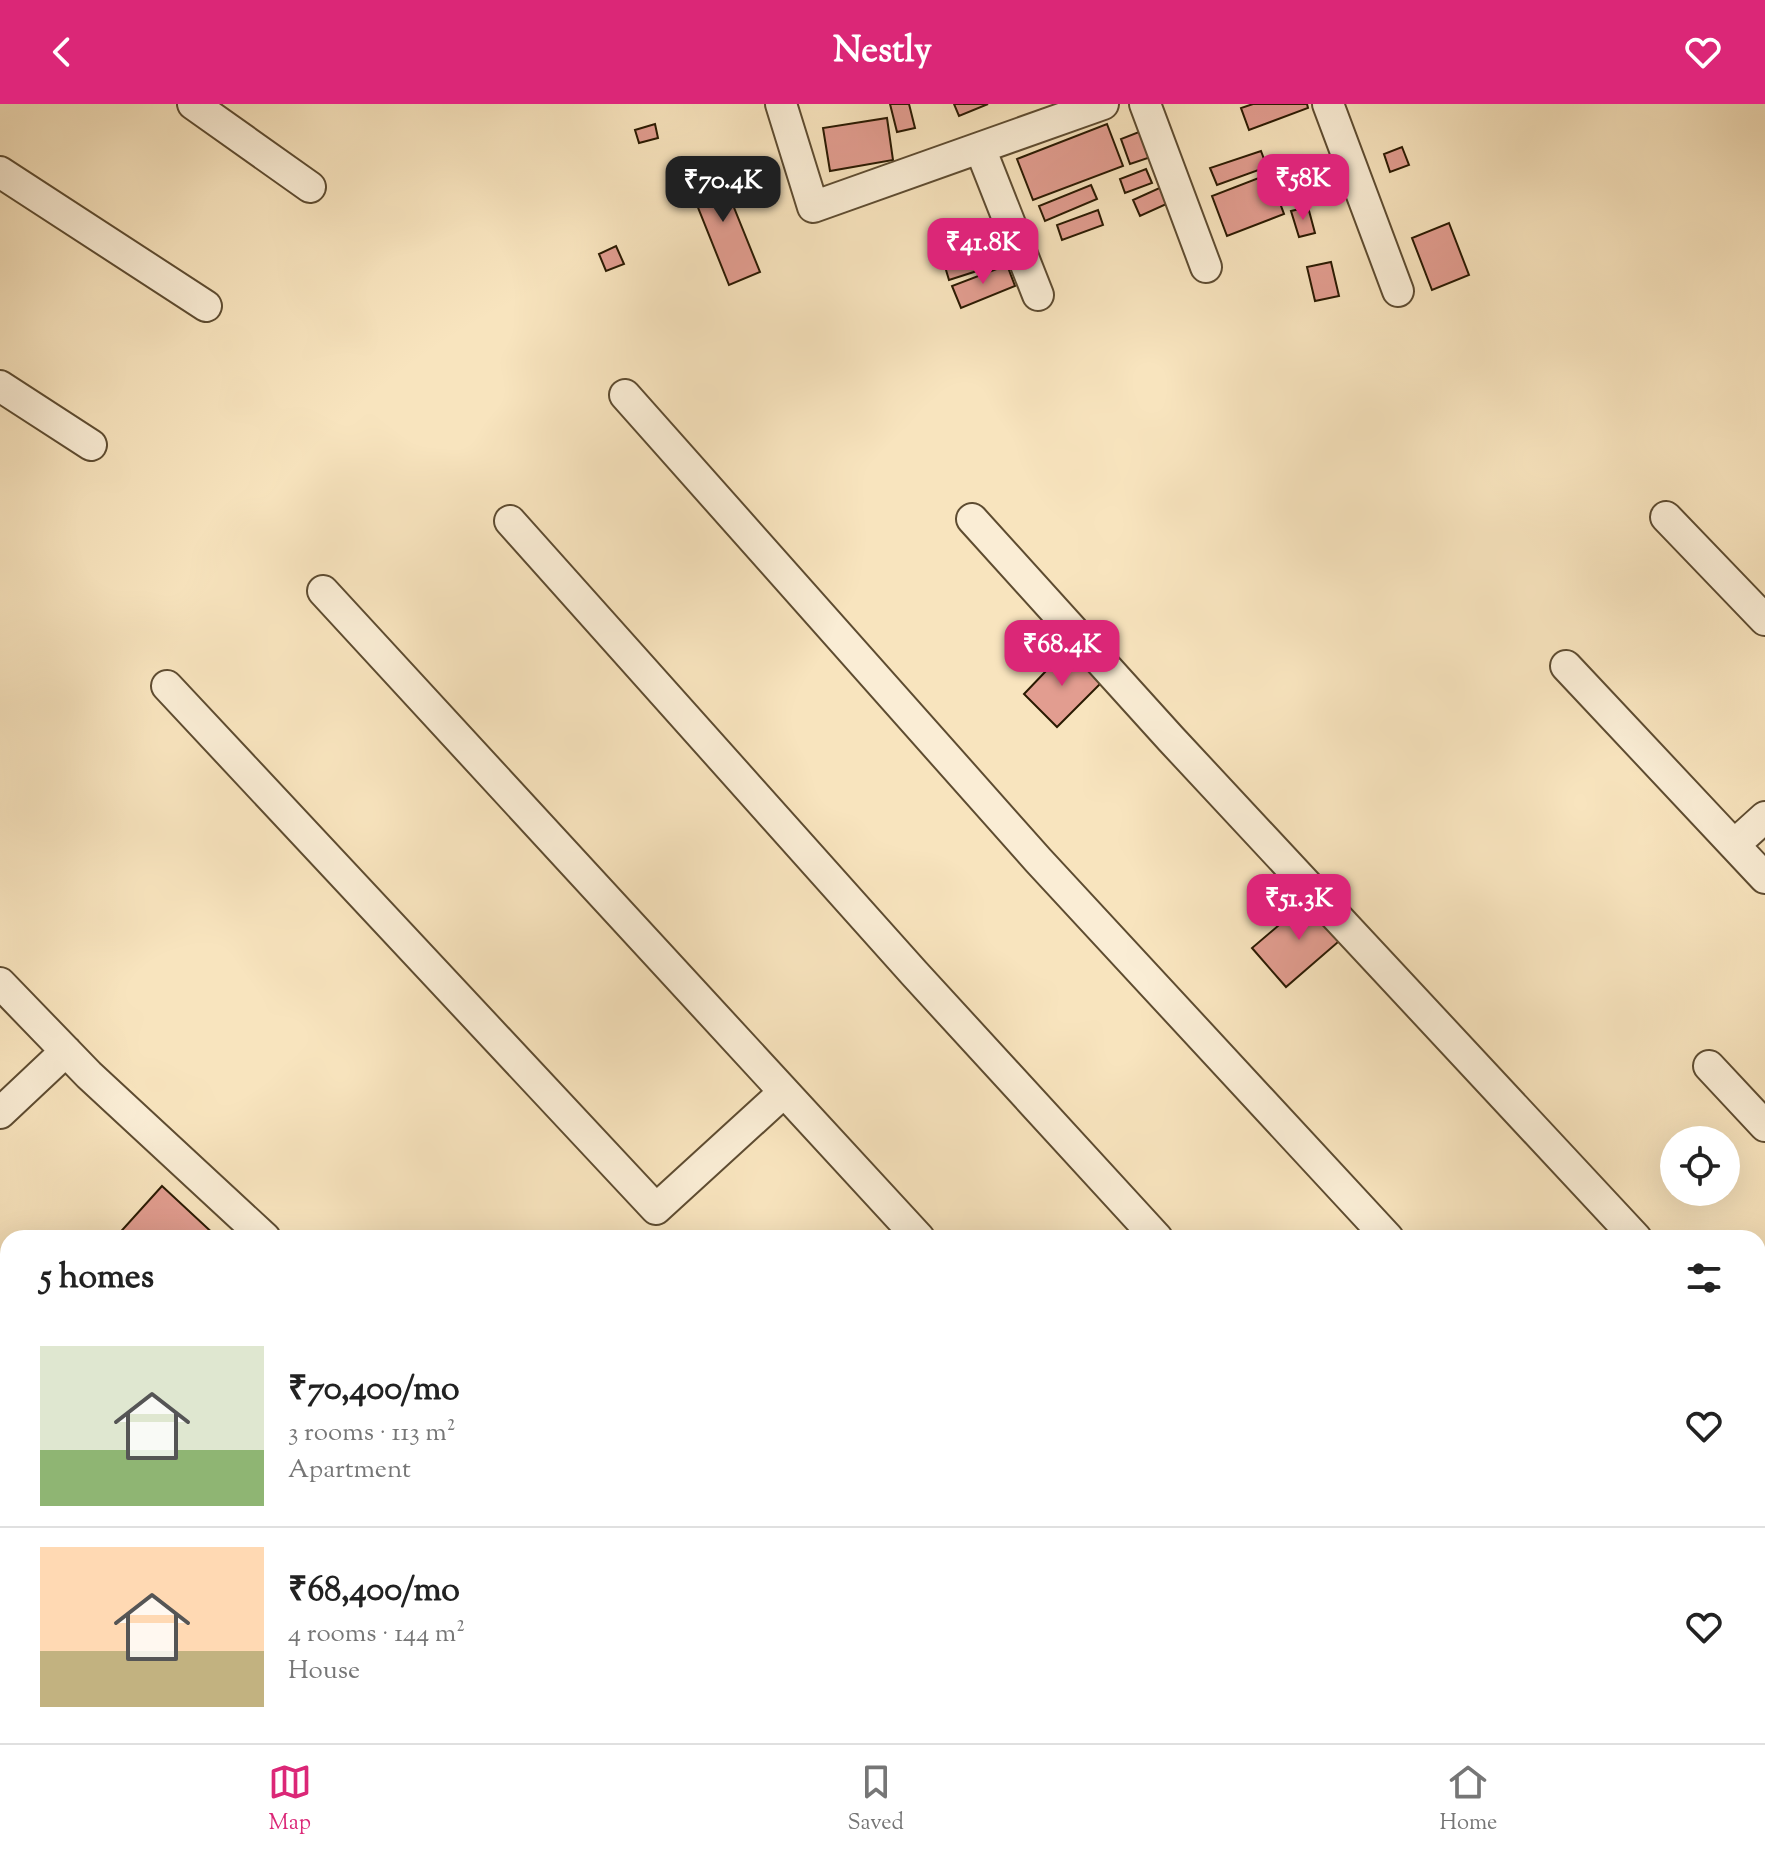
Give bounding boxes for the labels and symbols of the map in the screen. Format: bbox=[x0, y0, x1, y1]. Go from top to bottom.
pin: ₹58K bbox=[1256, 154, 1350, 222]
pin: ₹70.4K bbox=[658, 156, 788, 224]
pin: ₹41.8K bbox=[918, 218, 1048, 286]
pin: ₹68.4K bbox=[997, 620, 1127, 688]
pin: ₹51.3K bbox=[1234, 874, 1364, 942]

